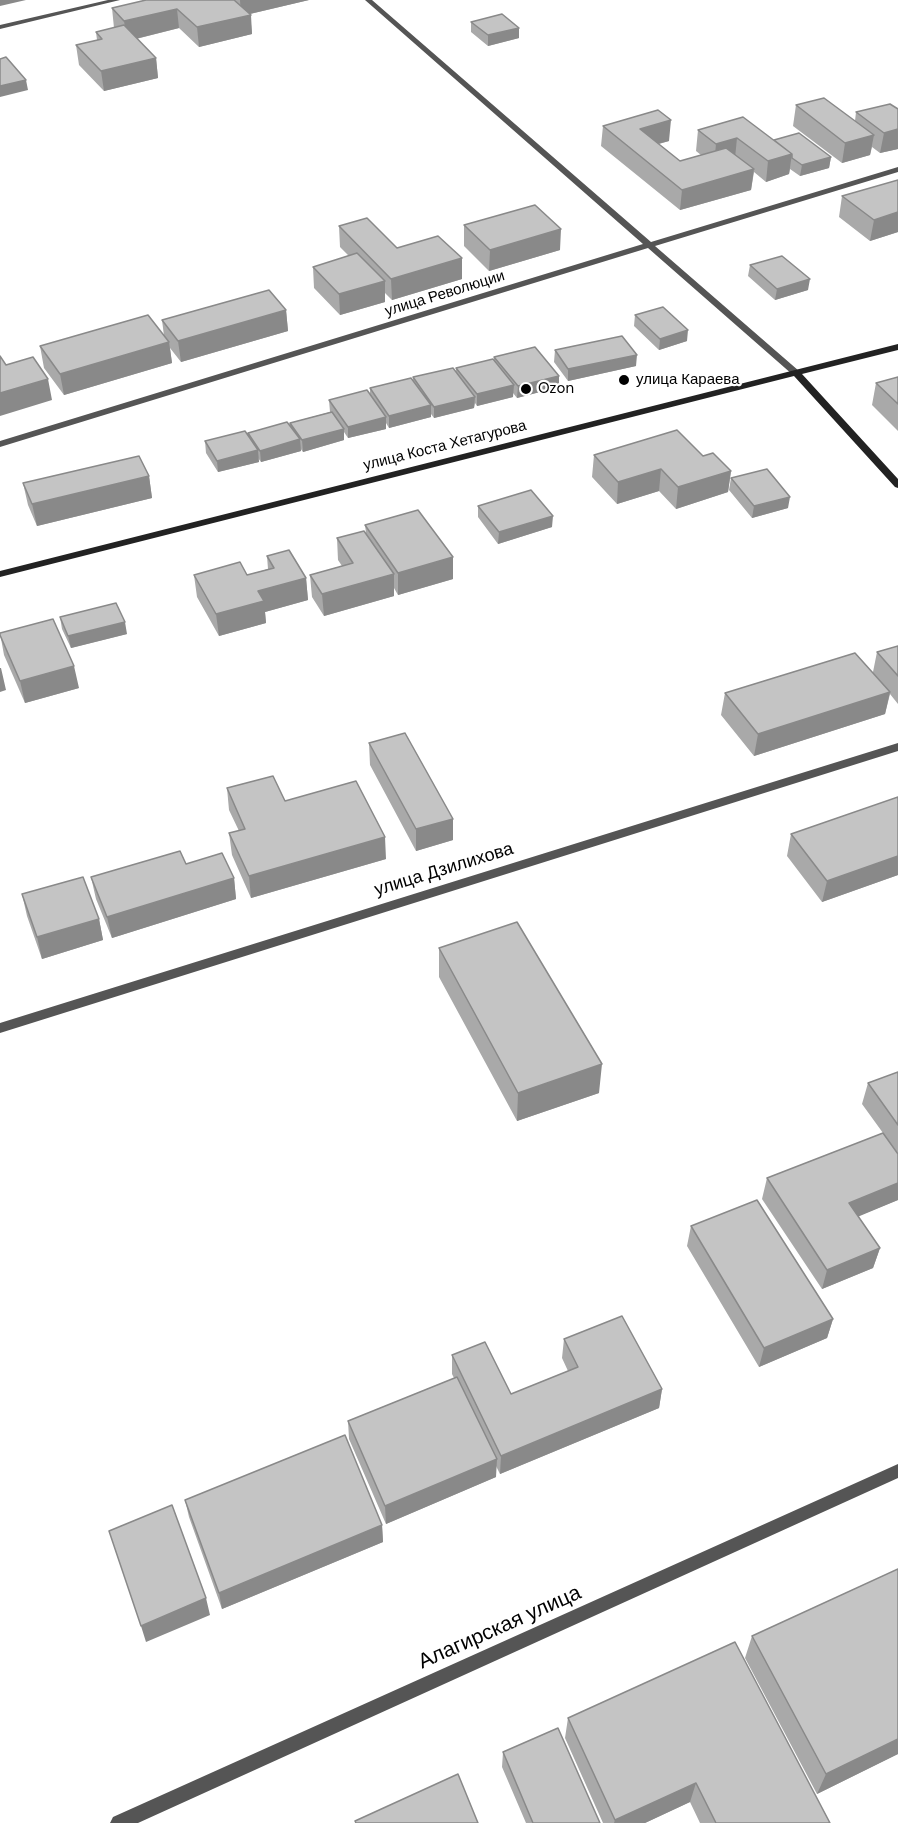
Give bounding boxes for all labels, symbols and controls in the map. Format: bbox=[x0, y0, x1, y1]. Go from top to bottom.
street label: улица Революции bbox=[383, 267, 507, 321]
place label: улица Караева bbox=[636, 371, 739, 389]
marker: улица Караева bbox=[617, 373, 631, 387]
place label: Ozon bbox=[538, 380, 574, 398]
marker: Ozon bbox=[519, 382, 533, 396]
street label: улица Коста Хетагурова bbox=[362, 417, 528, 475]
street label: улица Дзилихова bbox=[372, 839, 516, 901]
street label: Алагирская улица bbox=[415, 1581, 585, 1675]

